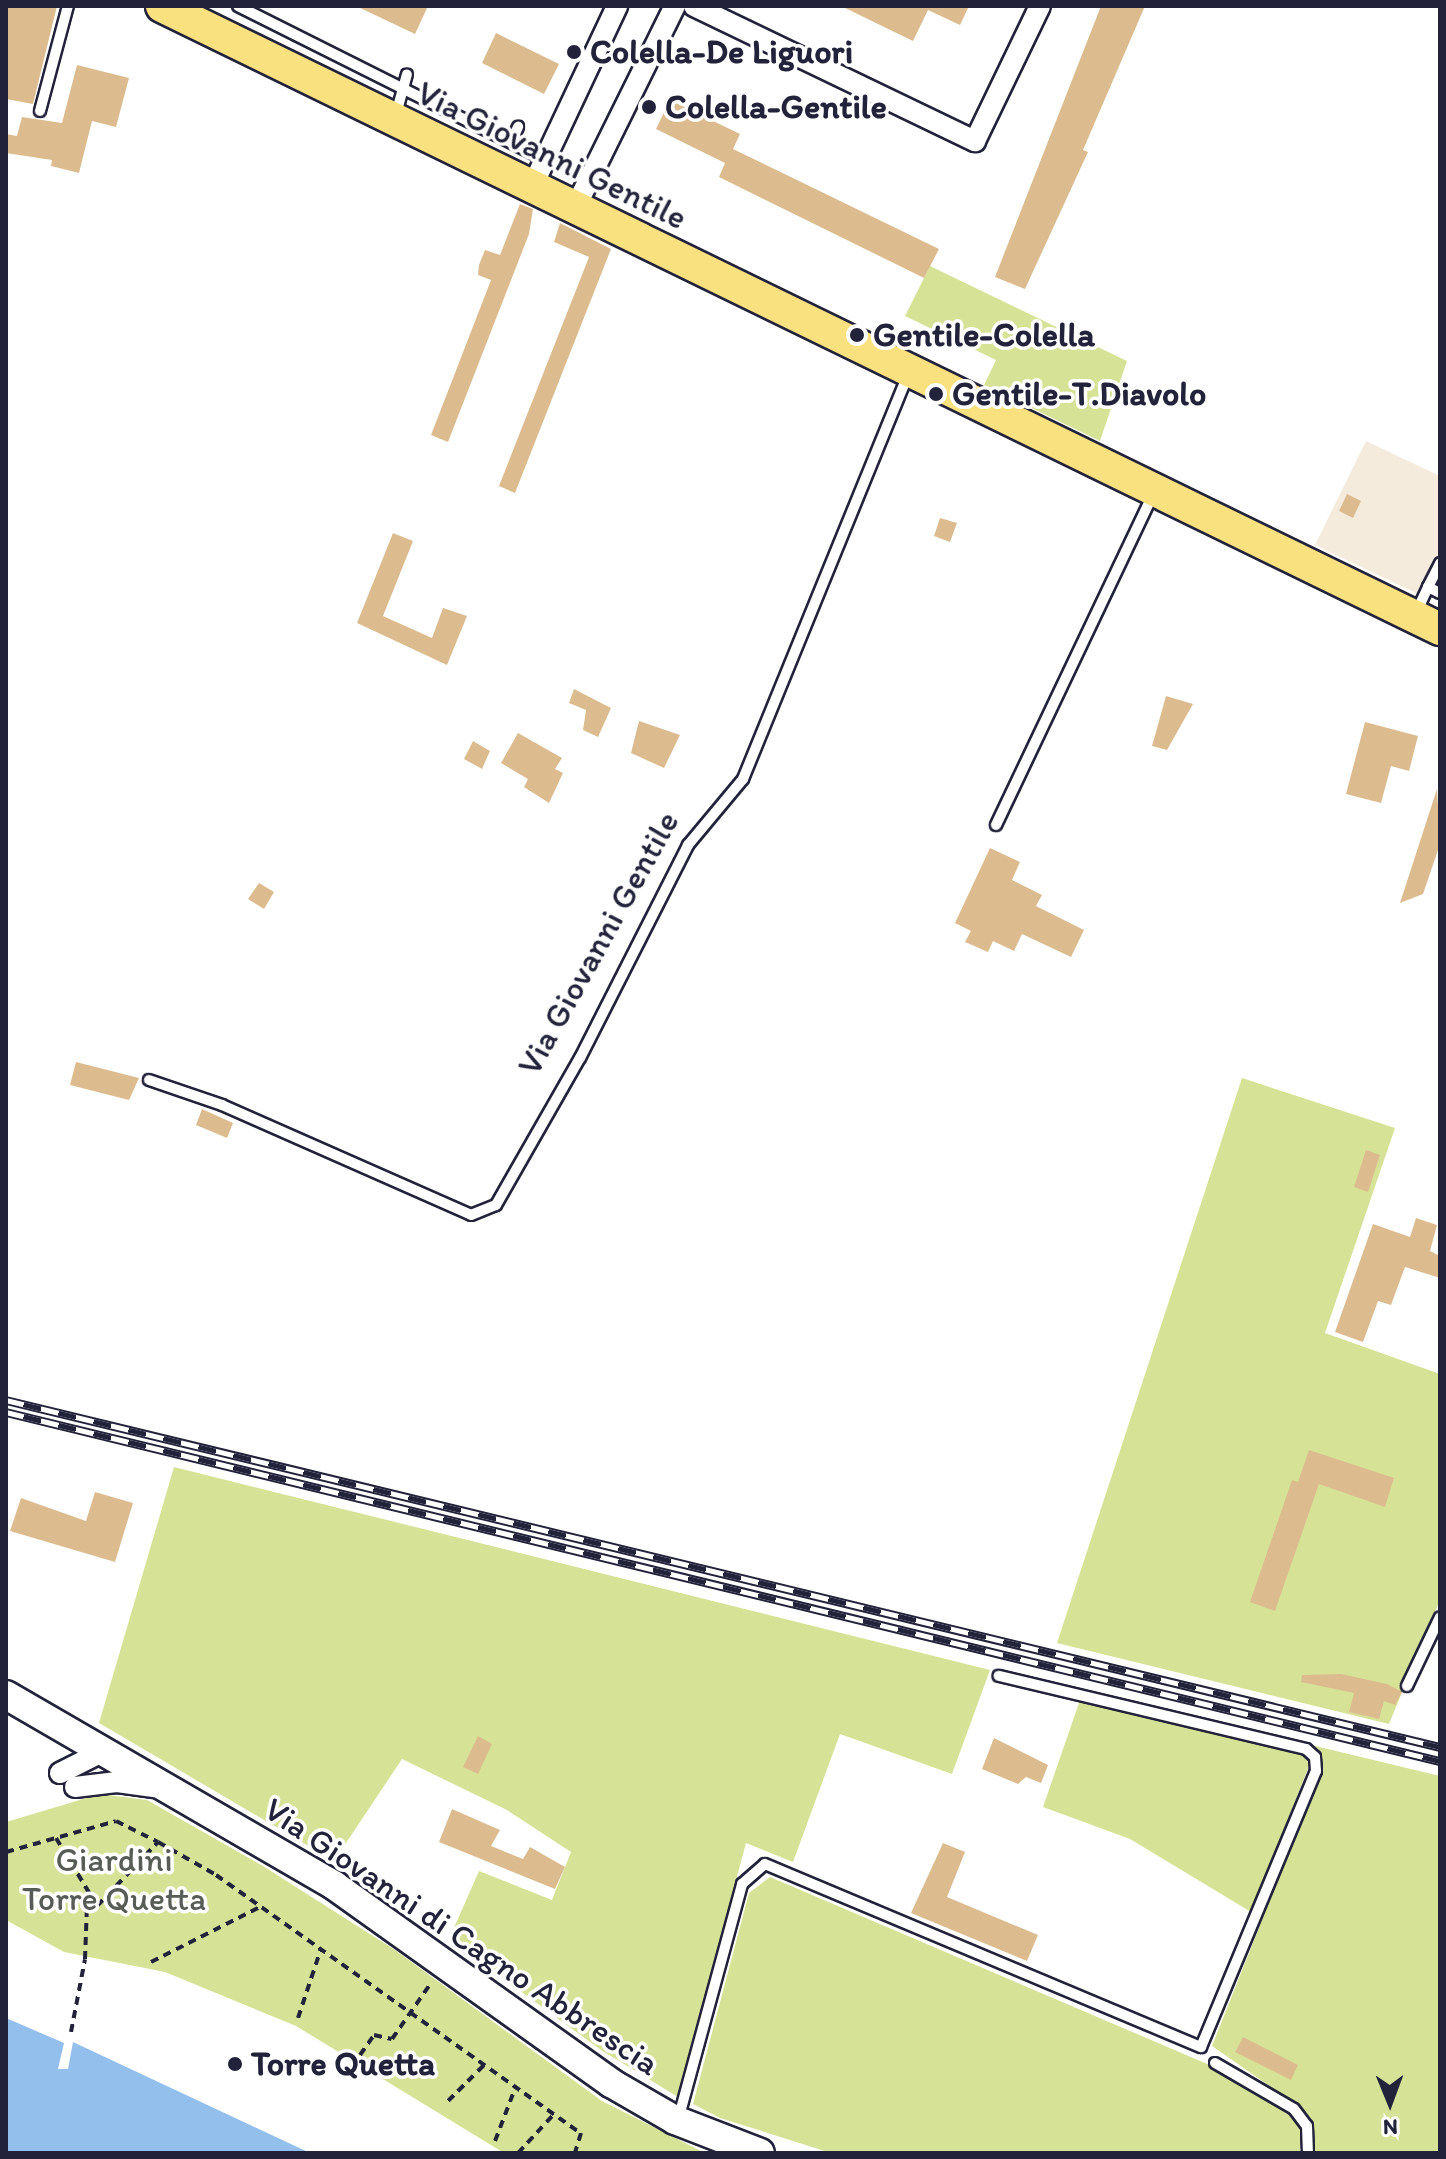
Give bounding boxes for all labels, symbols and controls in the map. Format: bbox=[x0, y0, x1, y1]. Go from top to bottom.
place label: Colella-De Liguori bbox=[590, 32, 853, 72]
marker: Colella-De Liguori bbox=[565, 43, 583, 61]
street label: Via Giovanni Gentile bbox=[410, 72, 694, 238]
place label: Colella-Gentile bbox=[665, 87, 887, 127]
marker: Colella-Gentile bbox=[640, 98, 658, 116]
place label: Gentile-Colella bbox=[873, 315, 1095, 355]
marker: Gentile-Colella bbox=[848, 326, 866, 344]
place label: Gentile-T.Diavolo bbox=[952, 374, 1206, 414]
marker: Gentile-T.Diavolo bbox=[927, 385, 945, 403]
street label: Via Giovanni Gentile bbox=[508, 804, 688, 1082]
street label: Via Giovanni di Cagno Abbrescia bbox=[256, 1788, 668, 2084]
park label: Giardini Torre Quetta bbox=[22, 1839, 206, 1918]
place label: Torre Quetta bbox=[251, 2044, 436, 2084]
marker: Torre Quetta bbox=[226, 2055, 244, 2073]
north arrow bbox=[1350, 2063, 1430, 2143]
text: N bbox=[1383, 2114, 1398, 2141]

